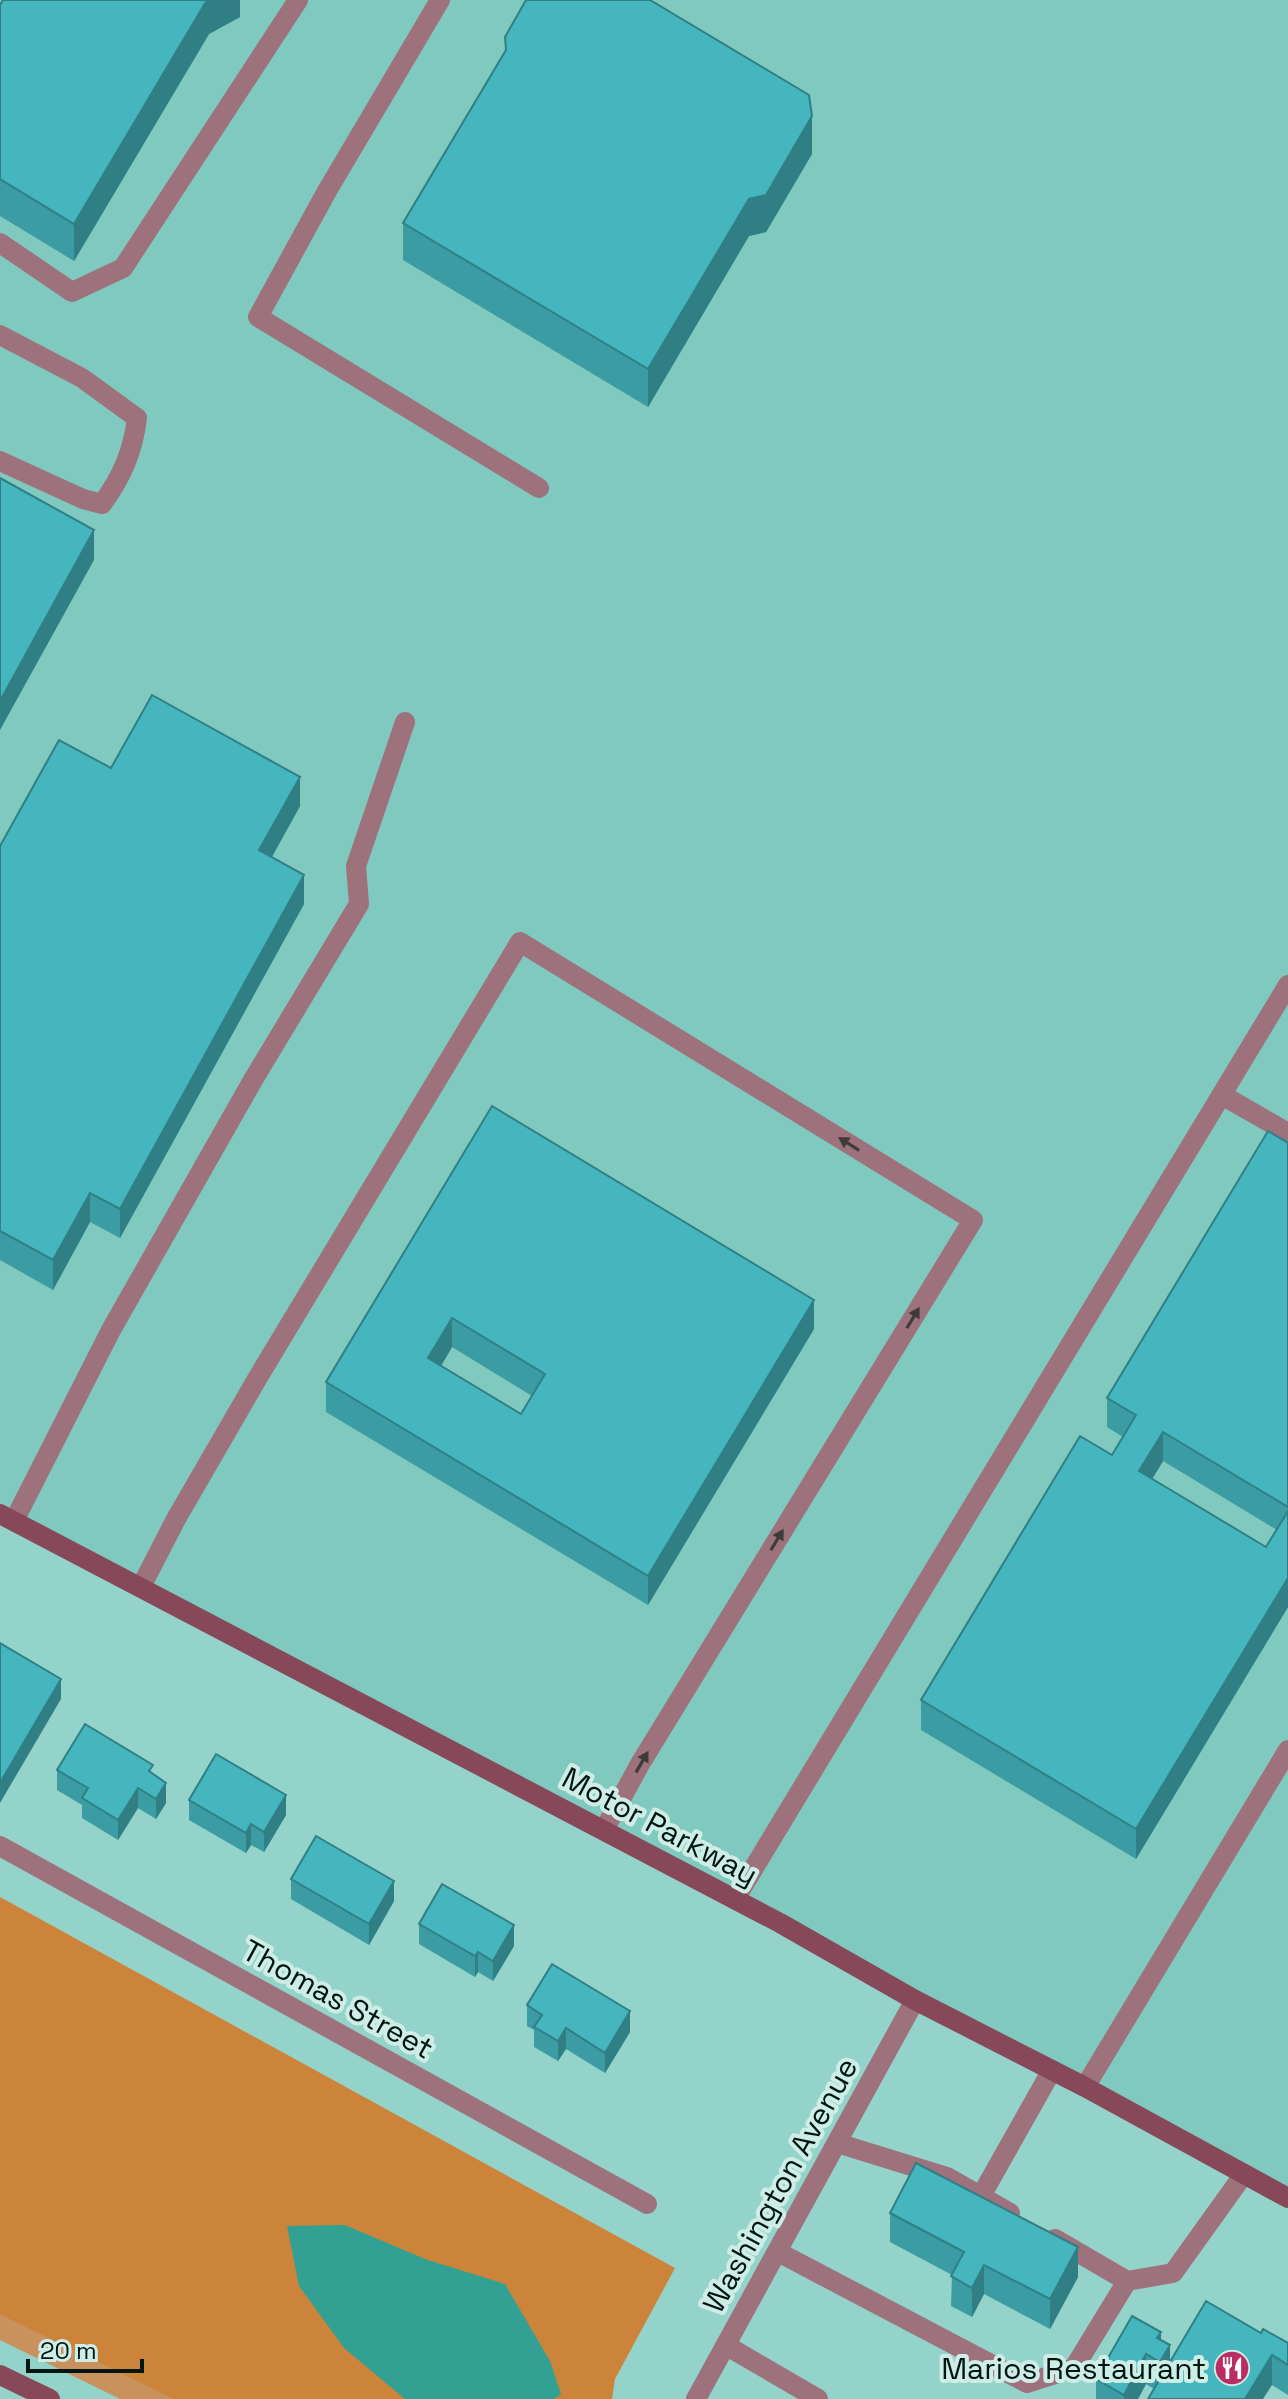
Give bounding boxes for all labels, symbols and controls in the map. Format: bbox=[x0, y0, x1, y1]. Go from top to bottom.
one-way arrow bbox=[838, 1138, 860, 1152]
one-way arrow bbox=[905, 1307, 919, 1329]
one-way arrow bbox=[770, 1529, 784, 1551]
one-way arrow bbox=[635, 1751, 649, 1773]
street label: Motor Parkway bbox=[555, 1758, 765, 1894]
street label: Thomas Street bbox=[236, 1930, 440, 2068]
street label: Washington Avenue bbox=[694, 2051, 866, 2319]
scale bar bbox=[28, 2323, 142, 2373]
text: 20 m bbox=[40, 2335, 97, 2366]
place label: Marios Restaurant bbox=[941, 2349, 1206, 2388]
restaurant icon: Marios Restaurant bbox=[1213, 2349, 1251, 2387]

